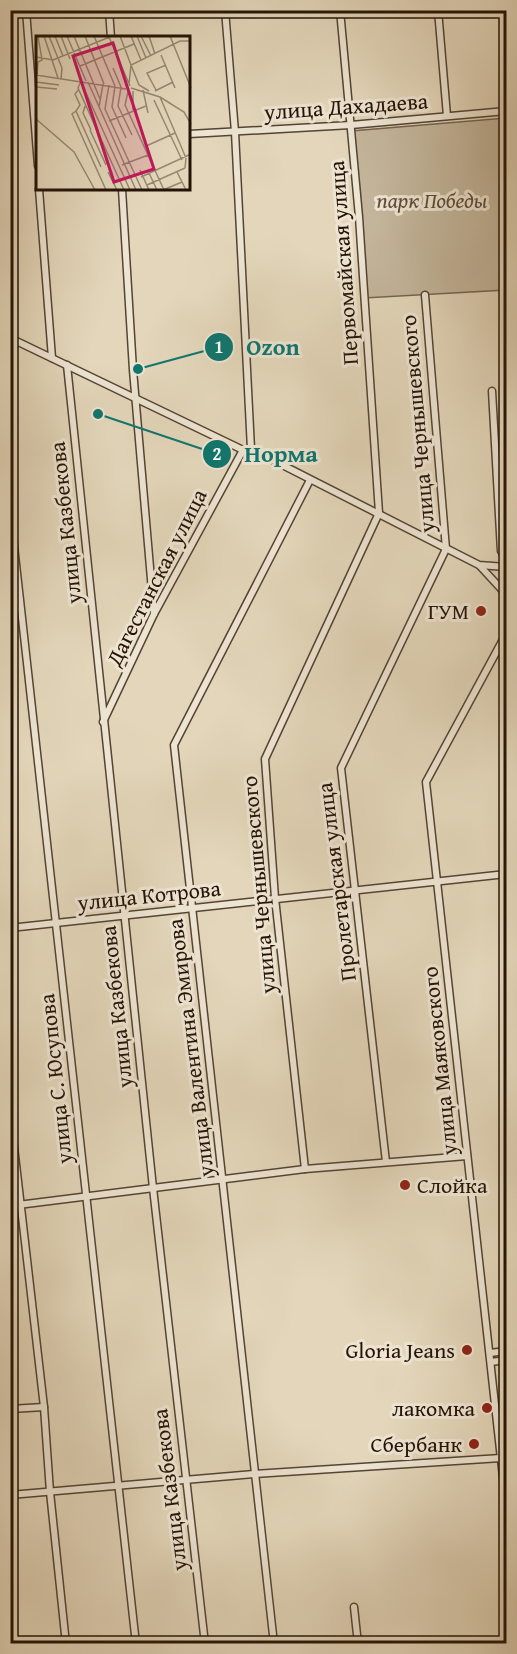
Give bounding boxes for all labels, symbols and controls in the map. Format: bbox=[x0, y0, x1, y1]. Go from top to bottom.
inset map bbox=[36, 36, 190, 190]
street label: улица Дахадаева bbox=[262, 84, 430, 128]
street label: Первомайская улица bbox=[320, 159, 366, 366]
park label: парк Победы bbox=[377, 184, 488, 216]
street label: улица Чернышевского bbox=[392, 314, 443, 535]
callout: Ozon bbox=[204, 326, 312, 368]
text: Ozon bbox=[246, 329, 300, 364]
text: 1 bbox=[214, 333, 224, 360]
callout: Норма bbox=[202, 433, 330, 475]
text: Норма bbox=[244, 436, 318, 471]
street label: улица Казбекова bbox=[40, 440, 90, 607]
text: 2 bbox=[212, 440, 222, 467]
street label: Дагестанская улица bbox=[97, 482, 215, 672]
place label: ГУМ bbox=[428, 595, 469, 627]
marker: ГУМ bbox=[474, 604, 488, 618]
street label: улица Чернышевского bbox=[233, 775, 284, 996]
street label: Пролетарская улица bbox=[308, 780, 364, 983]
street label: улица Котрова bbox=[75, 872, 223, 919]
street label: улица Валентина Эмирова bbox=[158, 917, 222, 1180]
street label: улица Казбекова bbox=[91, 924, 141, 1091]
street label: улица Маяковского bbox=[413, 965, 465, 1158]
street label: улица С. Юсупова bbox=[30, 992, 80, 1167]
place label: Слойка bbox=[417, 1169, 488, 1201]
marker: Слойка bbox=[398, 1178, 412, 1192]
place label: Gloria Jeans bbox=[345, 1334, 455, 1366]
marker: Gloria Jeans bbox=[460, 1343, 474, 1357]
place label: лакомка bbox=[392, 1392, 476, 1424]
marker: лакомка bbox=[480, 1401, 494, 1415]
street label: улица Казбекова bbox=[143, 1406, 195, 1574]
place label: Сбербанк bbox=[371, 1428, 462, 1460]
marker: Сбербанк bbox=[467, 1437, 481, 1451]

